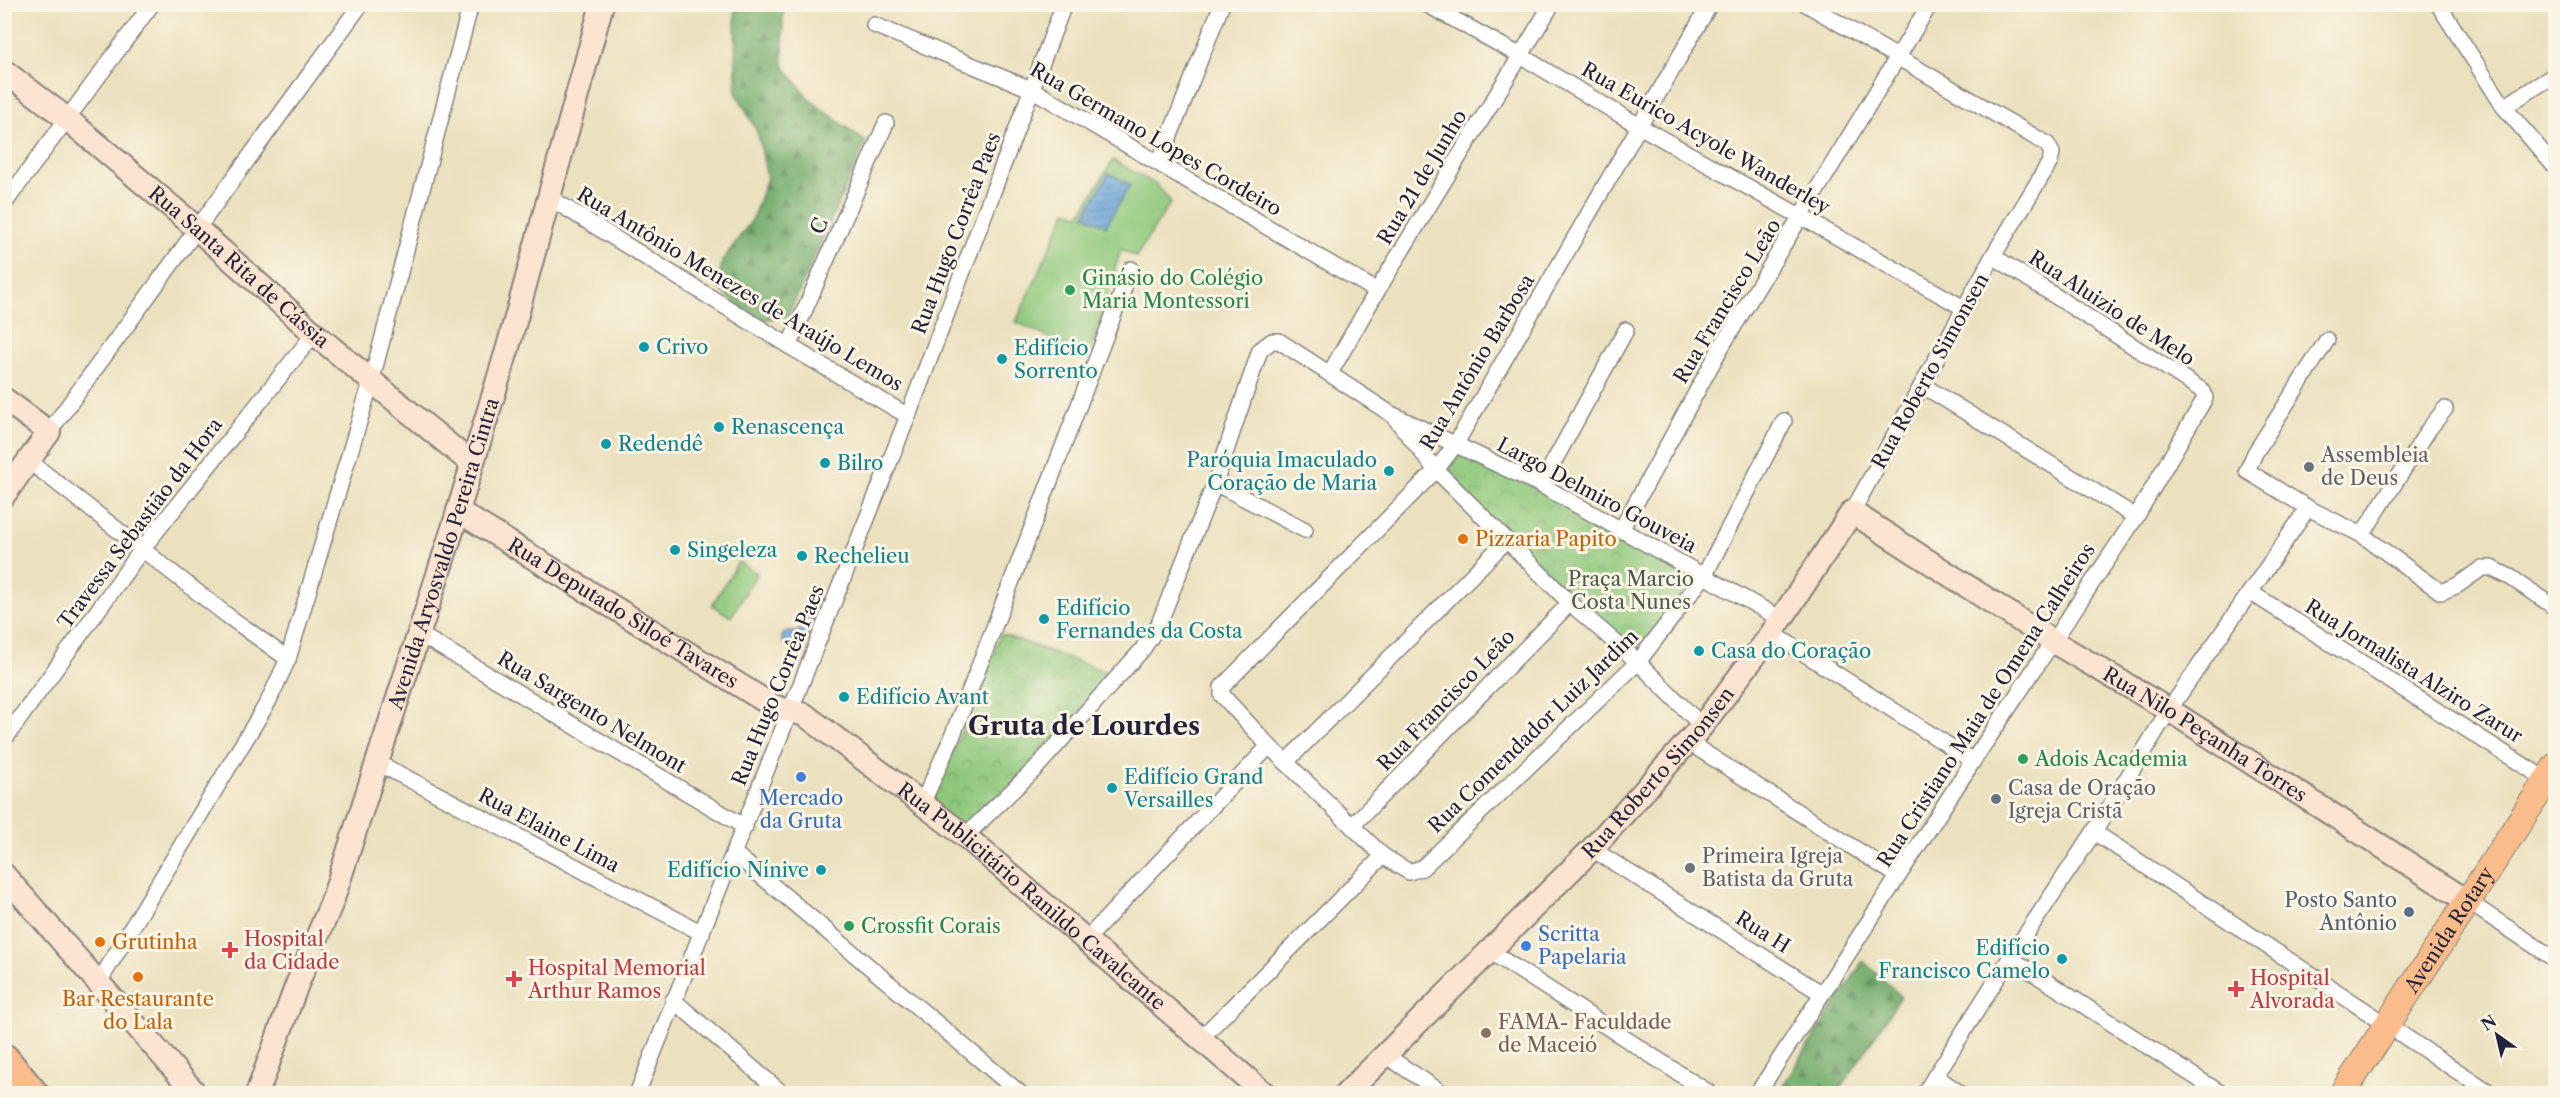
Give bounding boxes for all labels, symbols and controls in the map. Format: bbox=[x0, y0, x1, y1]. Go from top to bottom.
street label: Rua Germano Lopes Cordeiro bbox=[1026, 57, 1286, 221]
street label: Rua Eurico Acyole Wanderley bbox=[1578, 57, 1835, 219]
street label: Rua 21 de Junho bbox=[1372, 105, 1472, 249]
street label: Rua Hugo Corrêa Paes bbox=[906, 129, 1006, 337]
street label: Rua Santa Rita de Cássia bbox=[144, 181, 334, 353]
street label: Rua Antônio Menezes de Araújo Lemos bbox=[573, 182, 907, 396]
street label: C bbox=[805, 214, 833, 238]
street label: Rua Francisco Leão bbox=[1668, 214, 1786, 388]
street label: Rua Aluizio de Melo bbox=[2025, 245, 2199, 371]
place label: Ginásio do Colégio Maria Montessori bbox=[1082, 266, 1263, 313]
street label: Rua Antônio Barbosa bbox=[1415, 269, 1539, 454]
street label: Rua Roberto Simonsen bbox=[1866, 269, 1994, 473]
marker: Ginásio do Colégio Maria Montessori bbox=[1063, 283, 1077, 297]
place label: Crivo bbox=[656, 335, 708, 359]
place label: Edifício Sorrento bbox=[1014, 336, 1098, 383]
marker: Crivo bbox=[637, 340, 651, 354]
marker: Edifício Sorrento bbox=[995, 352, 1009, 366]
street label: Avenida Aryosvaldo Pereira Cintra bbox=[383, 395, 504, 713]
street label: Travessa Sebastião da Hora bbox=[53, 412, 227, 633]
place label: Renascença bbox=[731, 415, 844, 439]
marker: Renascença bbox=[712, 420, 726, 434]
place label: Redendê bbox=[618, 432, 703, 456]
street label: Largo Delmiro Gouveia bbox=[1493, 432, 1701, 558]
marker: Redendê bbox=[599, 437, 613, 451]
place label: Assembleia de Deus bbox=[2320, 443, 2429, 490]
place label: Paróquia Imaculado Coração de Maria bbox=[1187, 448, 1377, 495]
place label: Bilro bbox=[837, 451, 883, 475]
marker: Bilro bbox=[818, 456, 832, 470]
marker: Assembleia de Deus bbox=[2302, 460, 2316, 474]
marker: Paróquia Imaculado Coração de Maria bbox=[1382, 464, 1396, 478]
place label: Pizzaria Papito bbox=[1475, 527, 1617, 551]
marker: Pizzaria Papito bbox=[1456, 532, 1470, 546]
street label: Rua Deputado Siloé Tavares bbox=[503, 533, 743, 693]
place label: Singeleza bbox=[687, 538, 778, 562]
street label: Rua Cristiano Maia de Omena Calheiros bbox=[1872, 539, 2100, 871]
marker: Singeleza bbox=[668, 543, 682, 557]
place label: Rechelieu bbox=[814, 544, 910, 568]
marker: Rechelieu bbox=[795, 549, 809, 563]
park label: Praça Marcio Costa Nunes bbox=[1568, 567, 1694, 614]
street label: Rua Hugo Corrêa Paes bbox=[727, 581, 829, 789]
street label: Rua Jornalista Alziro Zarur bbox=[2301, 594, 2528, 748]
place label: Edifício Fernandes da Costa bbox=[1056, 596, 1243, 643]
marker: Edifício Fernandes da Costa bbox=[1037, 612, 1051, 626]
street label: Rua Francisco Leão bbox=[1372, 624, 1520, 776]
street label: Rua Comendador Luiz Jardim bbox=[1423, 624, 1643, 838]
place label: Casa do Coração bbox=[1711, 639, 1871, 663]
marker: Casa do Coração bbox=[1692, 644, 1706, 658]
street label: Rua Sargento Nelmont bbox=[493, 646, 691, 778]
street label: Rua Nilo Peçanha Torres bbox=[2099, 662, 2311, 807]
street label: Rua Roberto Simonsen bbox=[1577, 682, 1739, 864]
place label: Edifício Avant bbox=[856, 685, 989, 709]
marker: Edifício Avant bbox=[837, 690, 851, 704]
district label: Gruta de Lourdes bbox=[968, 710, 1200, 742]
place label: Adois Academia bbox=[2034, 747, 2188, 771]
marker: Adois Academia bbox=[2016, 752, 2030, 766]
place label: Edifício Grand Versailles bbox=[1123, 765, 1263, 812]
marker: Mercado da Gruta bbox=[794, 770, 808, 784]
place label: Casa de Oração Igreja Cristã bbox=[2008, 776, 2156, 823]
street label: Rua Publicitário Ranildo Cavalcante bbox=[893, 777, 1171, 1015]
marker: Edifício Grand Versailles bbox=[1105, 781, 1119, 795]
street label: Rua Elaine Lima bbox=[474, 783, 624, 878]
place label: Mercado da Gruta bbox=[759, 786, 843, 833]
marker: Casa de Oração Igreja Cristã bbox=[1989, 792, 2003, 806]
place label: Primeira Igreja Batista da Gruta bbox=[1702, 844, 1854, 891]
place label: Edifício Nínive bbox=[667, 858, 809, 882]
marker: Primeira Igreja Batista da Gruta bbox=[1683, 861, 1697, 875]
street label: Avenida Rotary bbox=[2399, 862, 2499, 998]
marker: Edifício Nínive bbox=[814, 863, 828, 877]
place label: Posto Santo Antônio bbox=[2285, 888, 2397, 935]
marker: Posto Santo Antônio bbox=[2402, 905, 2416, 919]
street label: Rua H bbox=[1731, 906, 1795, 958]
place label: Crossfit Corais bbox=[861, 914, 1001, 938]
marker: Crossfit Corais bbox=[842, 919, 856, 933]
place label: Scritta Papelaria bbox=[1538, 922, 1627, 969]
place label: Hospital da Cidade bbox=[244, 927, 339, 974]
place label: Grutinha bbox=[112, 930, 198, 954]
marker: Grutinha bbox=[93, 935, 107, 949]
place label: Edifício Francisco Camelo bbox=[1878, 936, 2050, 983]
marker: Scritta Papelaria bbox=[1519, 939, 1533, 953]
marker: Hospital da Cidade bbox=[221, 941, 239, 959]
marker: Edifício Francisco Camelo bbox=[2055, 952, 2069, 966]
place label: Hospital Memorial Arthur Ramos bbox=[527, 956, 706, 1003]
place label: Hospital Alvorada bbox=[2249, 966, 2335, 1013]
marker: Bar Restaurante do Lala bbox=[131, 970, 145, 984]
marker: Hospital Memorial Arthur Ramos bbox=[505, 970, 523, 988]
marker: Hospital Alvorada bbox=[2227, 980, 2245, 998]
place label: Bar Restaurante do Lala bbox=[62, 987, 214, 1034]
north arrow bbox=[2467, 1005, 2527, 1065]
place label: FAMA- Faculdade de Maceió bbox=[1498, 1010, 1672, 1057]
text: N bbox=[2477, 1010, 2500, 1035]
marker: FAMA- Faculdade de Maceió bbox=[1479, 1026, 1493, 1040]

